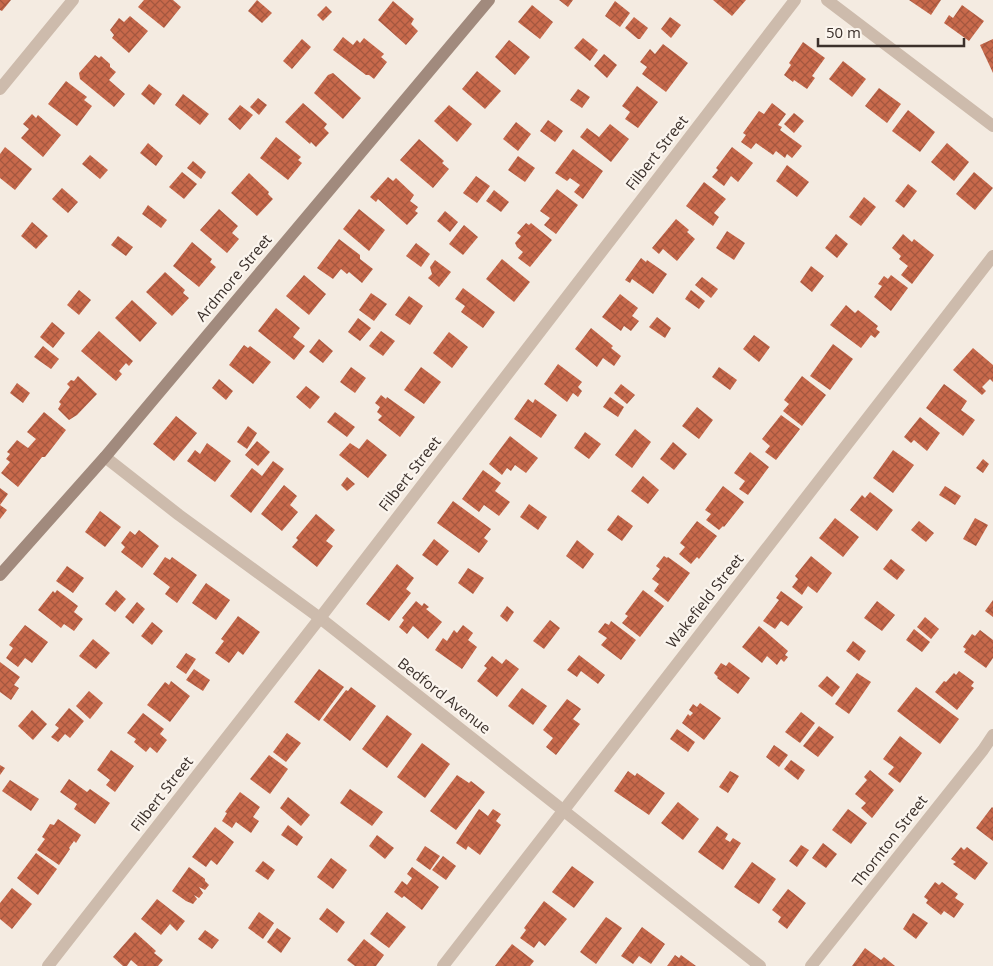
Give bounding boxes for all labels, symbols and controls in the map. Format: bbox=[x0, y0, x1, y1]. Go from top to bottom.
scale bar bbox=[818, 15, 964, 47]
text: 50 m bbox=[826, 22, 861, 42]
street label: Filbert Street bbox=[621, 111, 692, 194]
street label: Ardmore Street bbox=[191, 230, 276, 325]
street label: Filbert Street bbox=[374, 432, 445, 515]
street label: Wakefield Street bbox=[661, 549, 747, 652]
street label: Bedford Avenue bbox=[394, 653, 495, 738]
street label: Filbert Street bbox=[126, 752, 197, 835]
street label: Thornton Street bbox=[847, 790, 931, 890]

